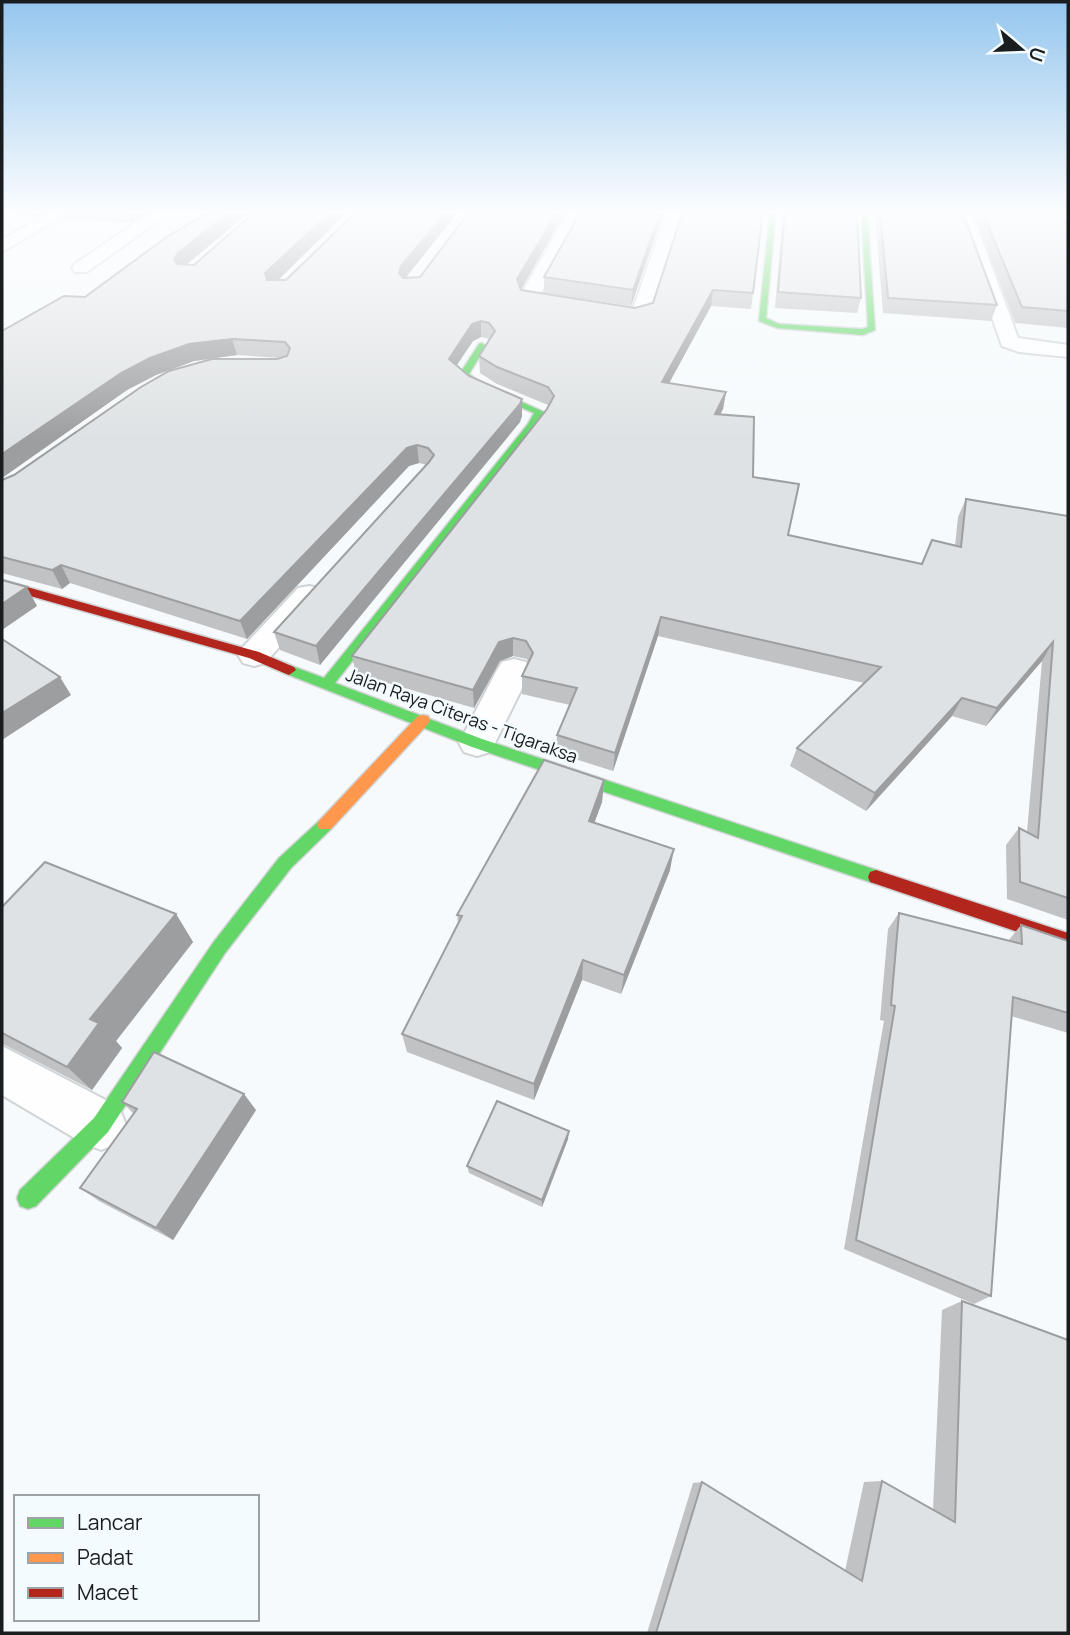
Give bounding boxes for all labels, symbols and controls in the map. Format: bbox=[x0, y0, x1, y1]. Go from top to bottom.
north arrow bbox=[986, 14, 1056, 84]
text: U bbox=[1023, 44, 1052, 65]
street label: Jalan Raya Citeras - Tigaraksa bbox=[343, 662, 581, 768]
legend bbox=[14, 1495, 259, 1621]
text: Lancar bbox=[77, 1508, 143, 1536]
text: Padat bbox=[77, 1543, 133, 1571]
text: Macet bbox=[77, 1578, 138, 1606]

